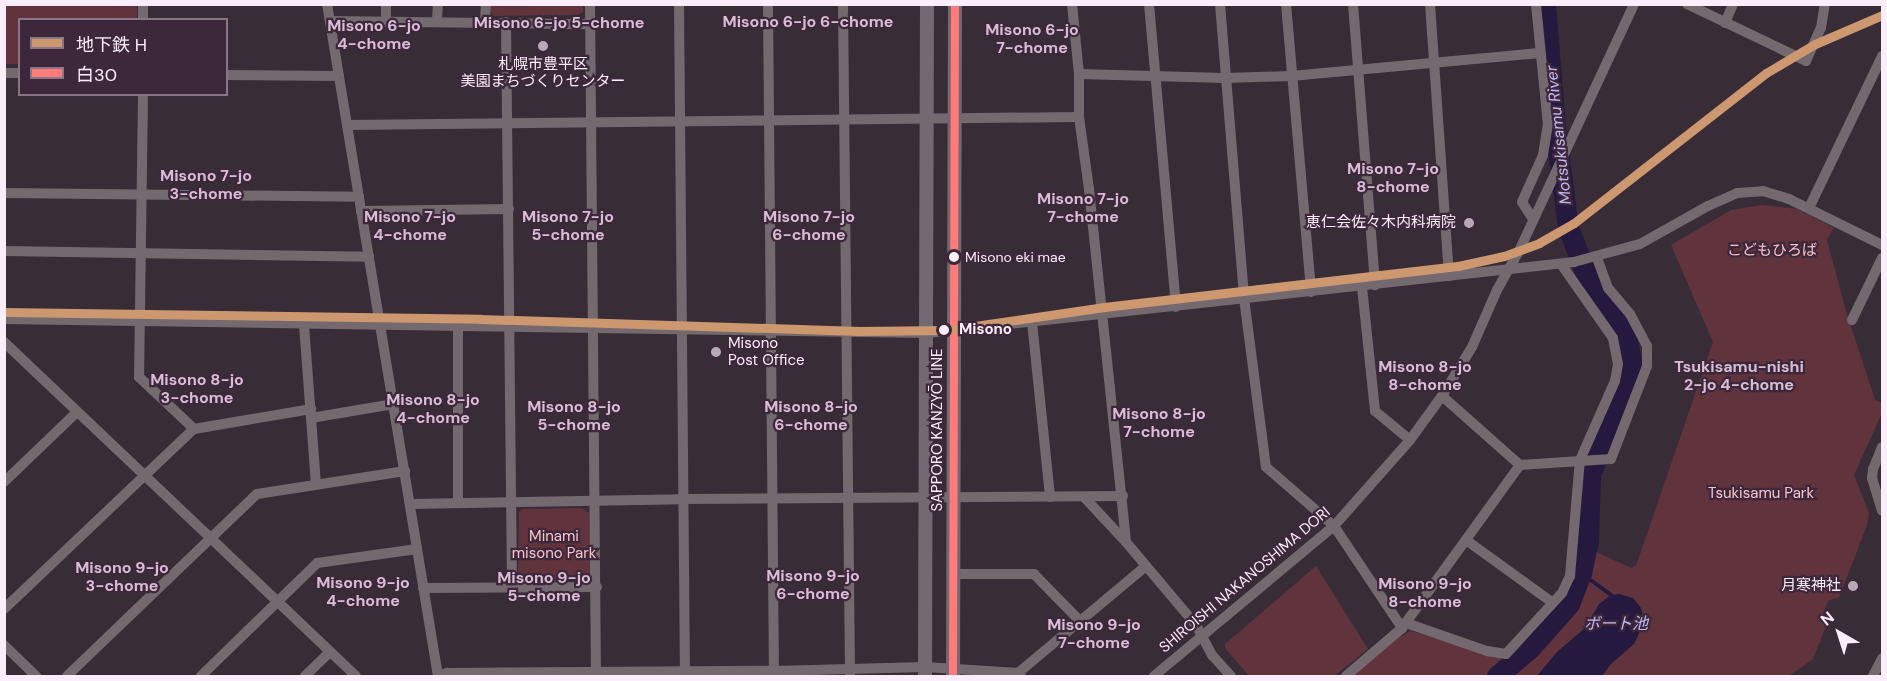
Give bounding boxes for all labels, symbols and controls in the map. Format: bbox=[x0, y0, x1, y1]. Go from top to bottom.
district label: Misono 6-jo 6-chome bbox=[723, 12, 893, 32]
district label: Misono 6-jo 5-chome bbox=[474, 13, 644, 33]
district label: Misono 6-jo 4-chome bbox=[327, 16, 421, 54]
legend bbox=[18, 18, 228, 96]
district label: Misono 6-jo 7-chome bbox=[985, 20, 1079, 58]
text: 地下鉄 H bbox=[76, 33, 147, 57]
marker: 札幌市豊平区 美園まちづくりセンター bbox=[536, 39, 550, 53]
place label: 札幌市豊平区 美園まちづくりセンター bbox=[461, 55, 625, 90]
text: 白30 bbox=[76, 63, 117, 87]
water label: Motsukisamu River bbox=[1542, 64, 1576, 206]
district label: Misono 7-jo 8-chome bbox=[1347, 159, 1439, 197]
district label: Misono 7-jo 3-chome bbox=[160, 166, 252, 204]
district label: Misono 7-jo 7-chome bbox=[1037, 189, 1129, 227]
district label: Misono 7-jo 4-chome bbox=[364, 207, 456, 245]
district label: Misono 7-jo 5-chome bbox=[522, 207, 614, 245]
district label: Misono 7-jo 6-chome bbox=[763, 207, 855, 245]
place label: 恵仁会佐々木内科病院 bbox=[1306, 214, 1456, 232]
marker: 恵仁会佐々木内科病院 bbox=[1460, 214, 1478, 232]
park label: こどもひろば bbox=[1727, 242, 1817, 260]
place label: Misono eki mae bbox=[965, 249, 1066, 265]
marker: Misono eki mae bbox=[948, 251, 960, 263]
marker: Misono bbox=[934, 320, 954, 340]
place label: Misono bbox=[959, 321, 1012, 339]
place label: Misono Post Office bbox=[728, 334, 804, 369]
marker: Misono Post Office bbox=[709, 345, 723, 359]
street label: SAPPORO KANZYŌ LINE bbox=[929, 348, 947, 512]
district label: Misono 8-jo 8-chome bbox=[1378, 357, 1472, 395]
district label: Tsukisamu-nishi 2-jo 4-chome bbox=[1674, 357, 1804, 395]
district label: Misono 8-jo 3-chome bbox=[150, 370, 244, 408]
district label: Misono 8-jo 4-chome bbox=[386, 390, 480, 428]
district label: Misono 8-jo 5-chome bbox=[527, 397, 621, 435]
district label: Misono 8-jo 6-chome bbox=[764, 397, 858, 435]
district label: Misono 8-jo 7-chome bbox=[1112, 404, 1206, 442]
park label: Tsukisamu Park bbox=[1708, 485, 1814, 503]
street label: SHIROISHI NAKANOSHIMA DORI bbox=[1156, 503, 1334, 657]
park label: Minami misono Park bbox=[512, 527, 596, 562]
district label: Misono 9-jo 3-chome bbox=[75, 558, 169, 596]
district label: Misono 9-jo 6-chome bbox=[766, 566, 860, 604]
district label: Misono 9-jo 5-chome bbox=[497, 568, 591, 606]
district label: Misono 9-jo 4-chome bbox=[316, 573, 410, 611]
district label: Misono 9-jo 8-chome bbox=[1378, 574, 1472, 612]
place label: 月寒神社 bbox=[1781, 577, 1841, 595]
marker: 月寒神社 bbox=[1846, 579, 1860, 593]
north arrow bbox=[1809, 603, 1869, 663]
text: N bbox=[1816, 607, 1838, 630]
water label: ボート池 bbox=[1584, 614, 1648, 634]
district label: Misono 9-jo 7-chome bbox=[1047, 615, 1141, 653]

